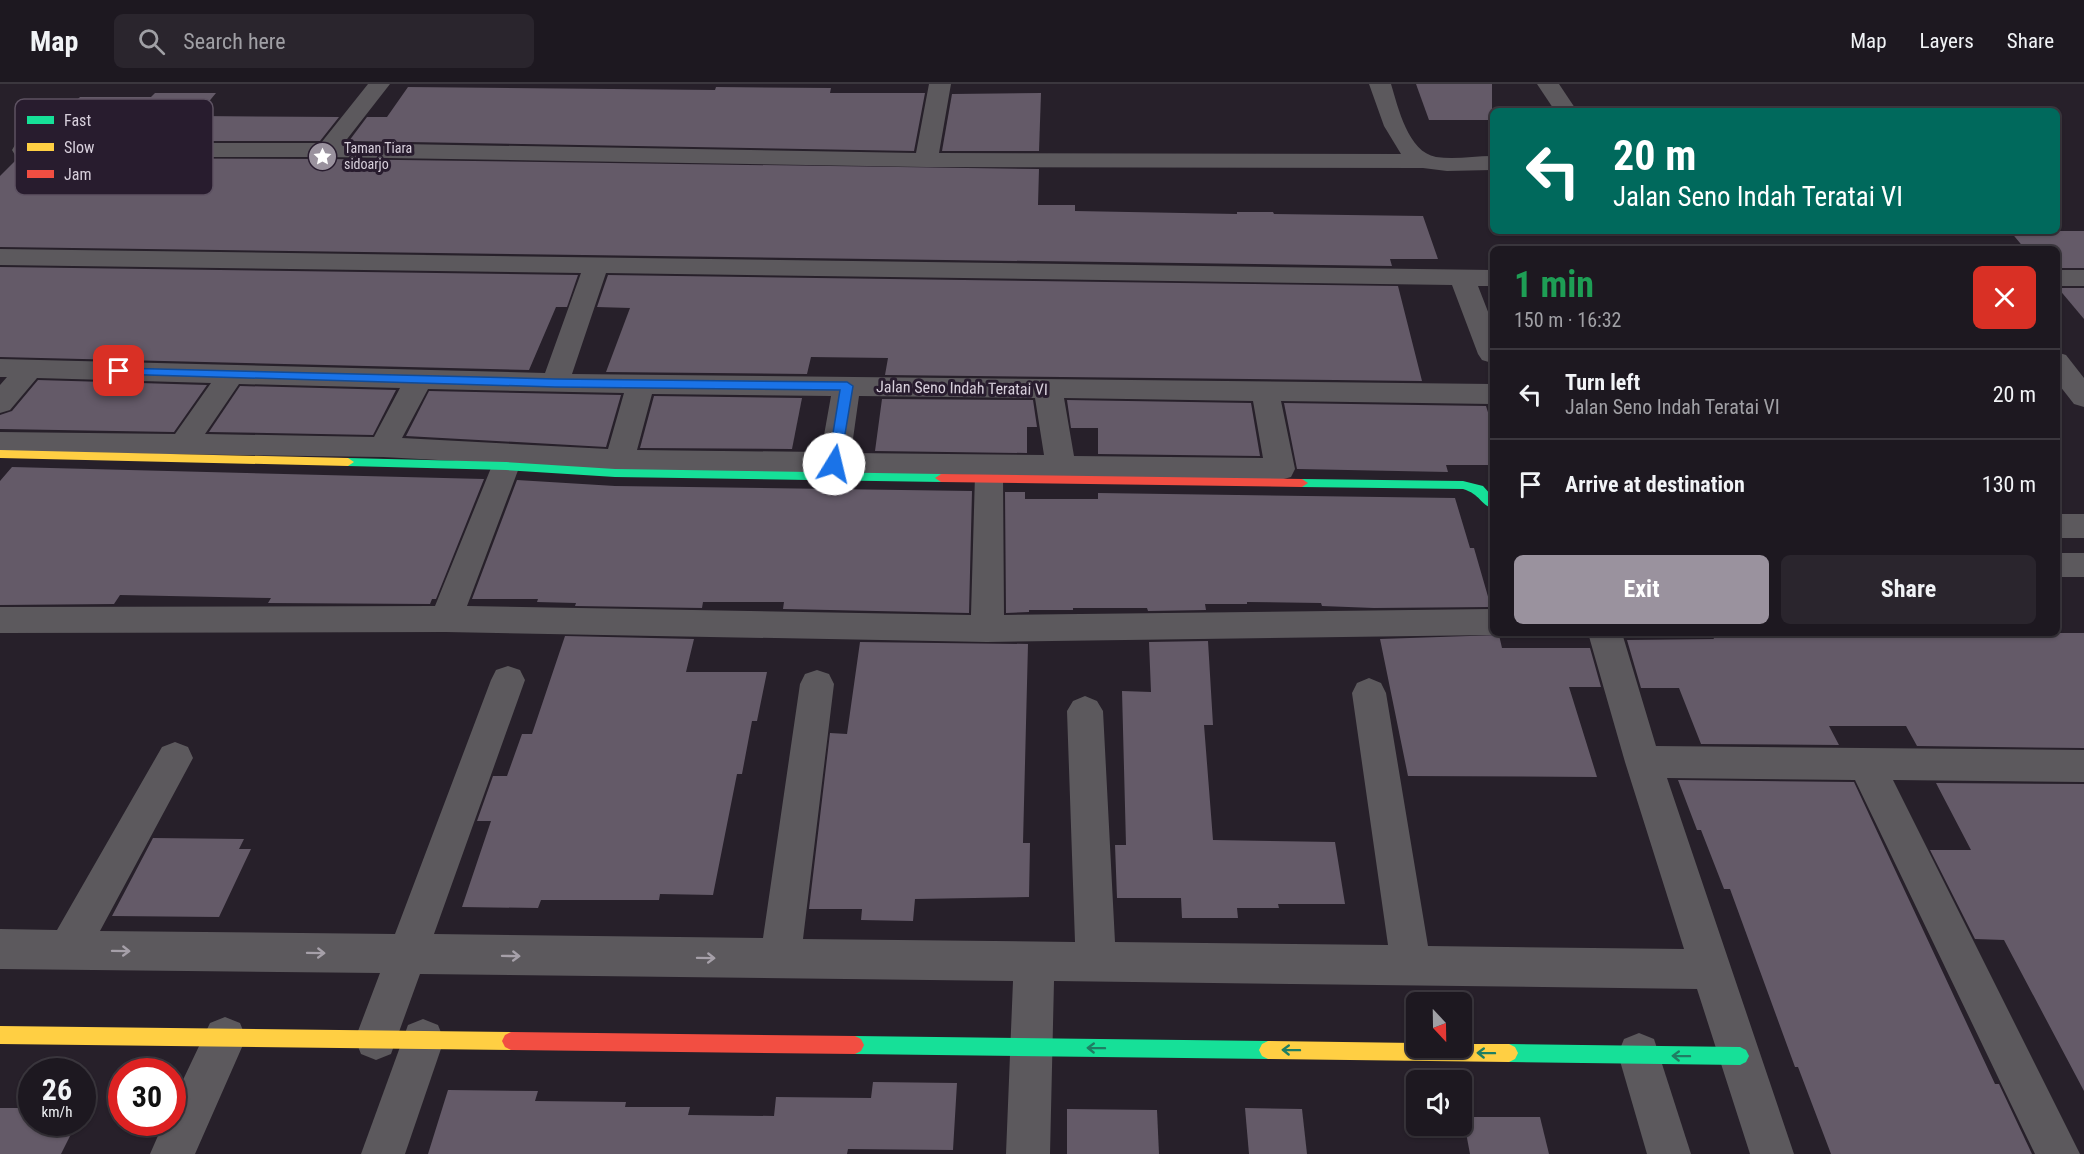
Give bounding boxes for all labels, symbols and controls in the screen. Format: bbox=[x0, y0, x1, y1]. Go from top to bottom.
search box bbox=[114, 14, 534, 68]
text: Map bbox=[30, 25, 78, 58]
icon: search bbox=[135, 25, 168, 58]
text: Search here bbox=[183, 29, 286, 54]
text: Map bbox=[1850, 29, 1887, 53]
text: Layers bbox=[1920, 29, 1974, 53]
text: Share bbox=[2007, 29, 2054, 53]
legend bbox=[15, 99, 213, 195]
text: Fast bbox=[64, 111, 91, 130]
text: 20 m bbox=[1613, 131, 1696, 180]
icon: left bbox=[1514, 132, 1592, 210]
text: Slow bbox=[64, 138, 94, 157]
place icon: Taman Tiara sidoarjo bbox=[307, 140, 339, 172]
place label: Taman Tiara sidoarjo bbox=[344, 140, 412, 172]
text: Jam bbox=[64, 165, 91, 184]
text: Jalan Seno Indah Teratai VI bbox=[1613, 181, 1903, 213]
text: 1 min bbox=[1514, 264, 1594, 306]
button: close bbox=[1973, 266, 2036, 329]
text: 150 m · 16:32 bbox=[1514, 308, 1621, 332]
pin bbox=[93, 345, 144, 396]
icon: arrive bbox=[102, 354, 135, 387]
text: Turn left bbox=[1565, 370, 1640, 395]
street label: Jalan Seno Indah Teratai VI bbox=[876, 377, 1048, 399]
icon: left bbox=[1514, 378, 1547, 411]
text: 20 m bbox=[1993, 382, 2036, 407]
text: Jalan Seno Indah Teratai VI bbox=[1565, 395, 1780, 419]
position arrow bbox=[802, 432, 866, 496]
icon: arrive bbox=[1514, 468, 1547, 501]
text: Arrive at destination bbox=[1565, 472, 1745, 497]
text: 130 m bbox=[1982, 472, 2036, 497]
button: Exit bbox=[1514, 555, 1769, 624]
button: Share bbox=[1781, 555, 2036, 624]
one-way arrow bbox=[111, 945, 131, 957]
one-way arrow bbox=[306, 947, 326, 959]
one-way arrow bbox=[501, 950, 521, 961]
one-way arrow bbox=[696, 952, 716, 964]
north arrow bbox=[1406, 992, 1472, 1058]
map controls bbox=[1406, 992, 1472, 1136]
one-way arrow bbox=[1087, 1042, 1107, 1054]
one-way arrow bbox=[1282, 1045, 1302, 1056]
one-way arrow bbox=[1477, 1047, 1497, 1059]
one-way arrow bbox=[1672, 1050, 1692, 1061]
speed limit sign: 30 bbox=[108, 1058, 186, 1136]
button: sound bbox=[1406, 1070, 1472, 1136]
text: 26 bbox=[42, 1072, 72, 1107]
text: km/h bbox=[42, 1103, 72, 1121]

